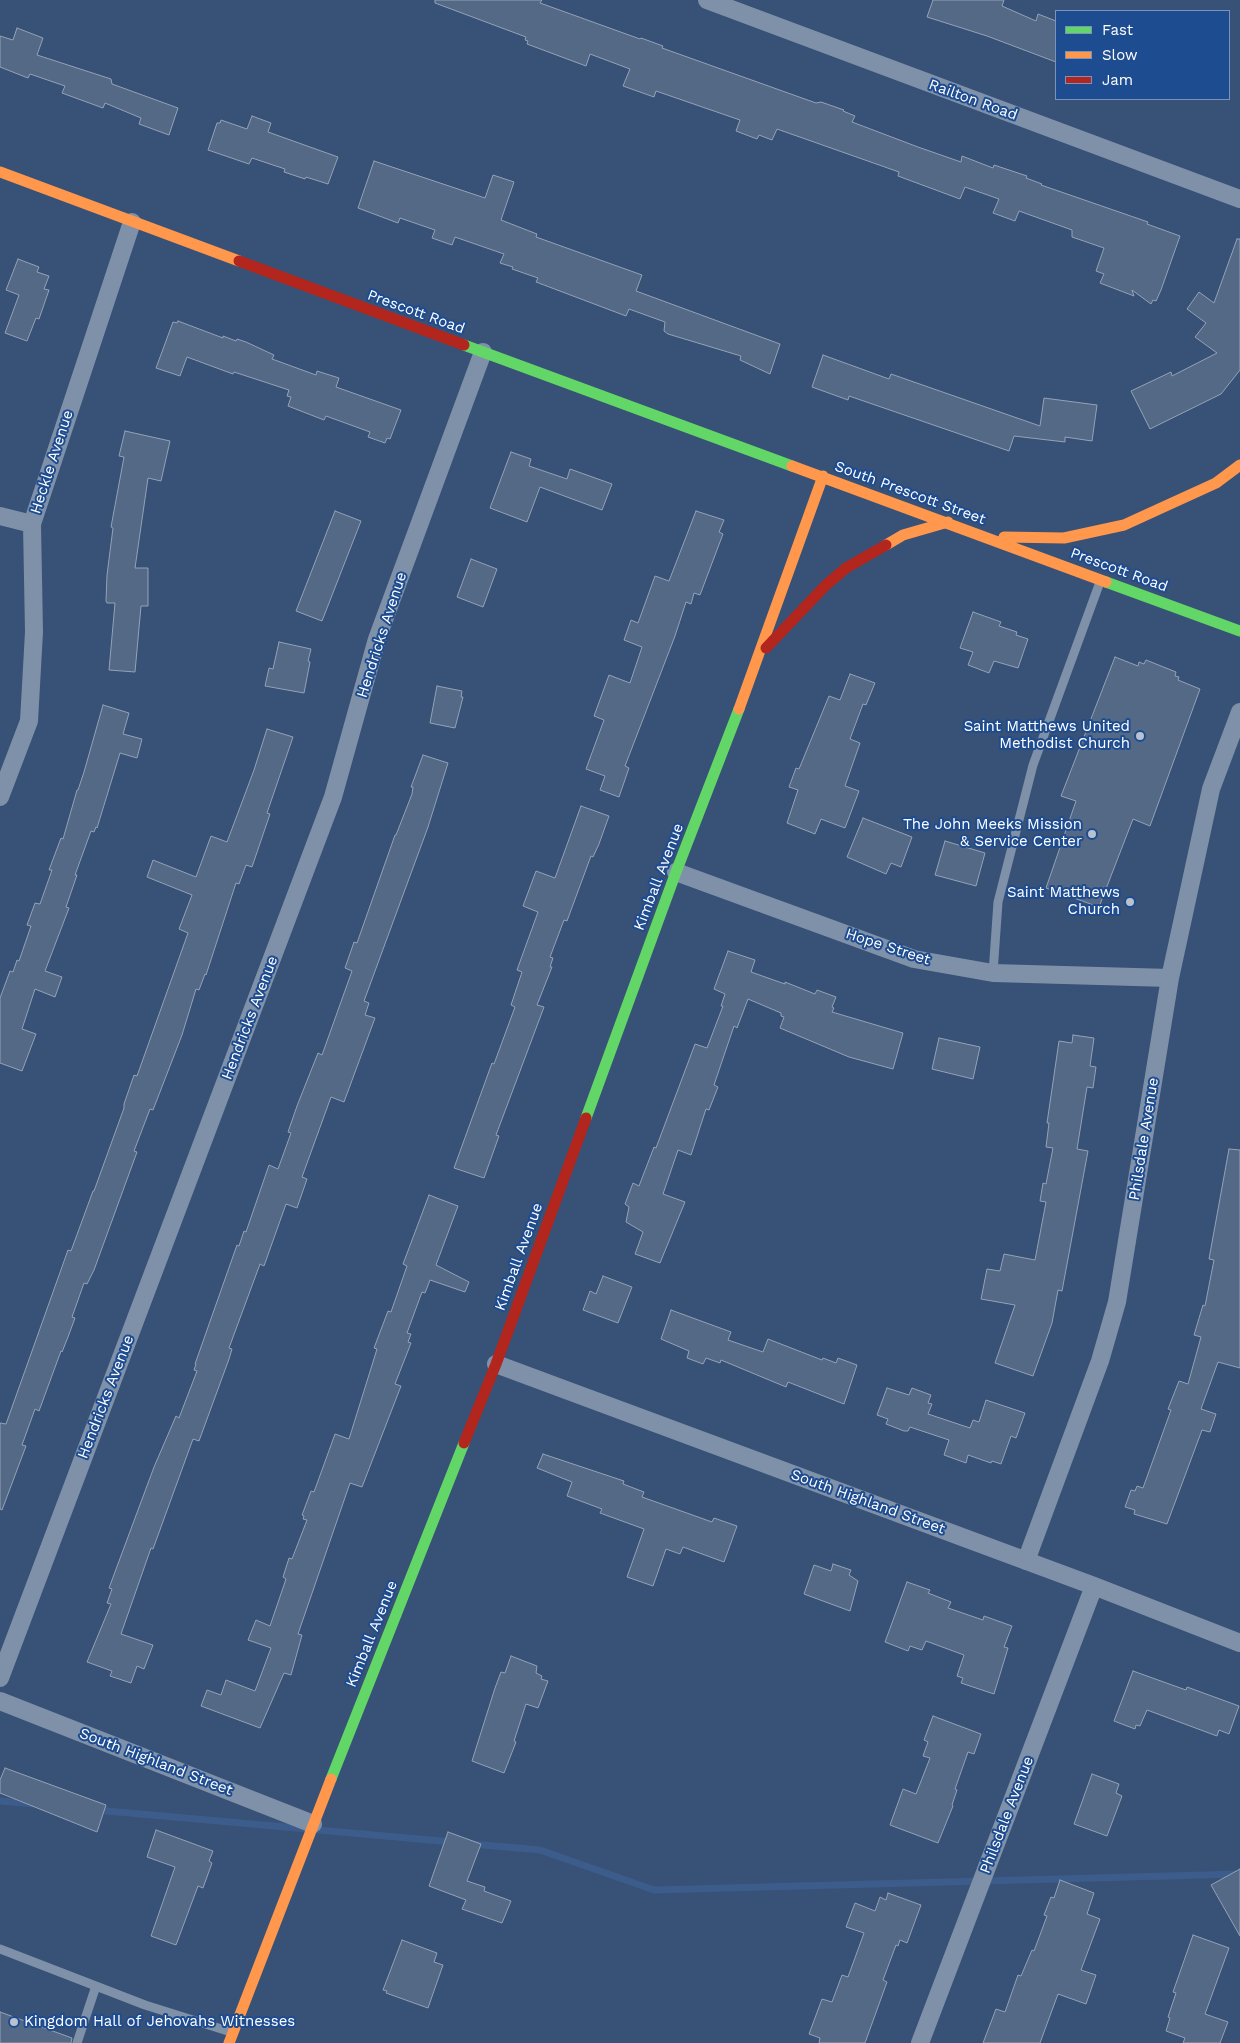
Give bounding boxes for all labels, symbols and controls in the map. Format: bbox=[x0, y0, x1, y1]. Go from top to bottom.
legend bbox=[1055, 10, 1230, 100]
text: Fast bbox=[1102, 21, 1133, 39]
text: Slow bbox=[1102, 46, 1138, 64]
text: Jam bbox=[1102, 71, 1133, 89]
street label: Railton Road bbox=[926, 76, 1020, 124]
street label: Prescott Road bbox=[365, 286, 467, 338]
street label: Heckle Avenue bbox=[27, 408, 77, 516]
street label: South Prescott Street bbox=[832, 457, 988, 529]
street label: Prescott Road bbox=[1068, 544, 1170, 596]
street label: Hendricks Avenue bbox=[353, 570, 411, 700]
place label: Saint Matthews United Methodist Church bbox=[964, 718, 1130, 753]
marker: Saint Matthews United Methodist Church bbox=[1134, 730, 1146, 742]
place label: The John Meeks Mission & Service Center bbox=[903, 816, 1082, 851]
street label: Kimball Avenue bbox=[630, 821, 688, 933]
marker: The John Meeks Mission & Service Center bbox=[1086, 828, 1098, 840]
place label: Saint Matthews Church bbox=[1007, 884, 1120, 919]
marker: Saint Matthews Church bbox=[1124, 896, 1136, 908]
street label: Hope Street bbox=[843, 925, 933, 969]
street label: Hendricks Avenue bbox=[218, 954, 282, 1082]
street label: Philsdale Avenue bbox=[1125, 1076, 1163, 1202]
street label: Kimball Avenue bbox=[491, 1201, 547, 1313]
street label: Hendricks Avenue bbox=[74, 1333, 138, 1461]
street label: South Highland Street bbox=[788, 1466, 948, 1538]
street label: Kimball Avenue bbox=[342, 1578, 402, 1690]
street label: South Highland Street bbox=[77, 1724, 235, 1800]
street label: Philsdale Avenue bbox=[976, 1754, 1038, 1876]
place label: Kingdom Hall of Jehovahs Witnesses bbox=[24, 2013, 295, 2031]
marker: Kingdom Hall of Jehovahs Witnesses bbox=[8, 2016, 20, 2028]

